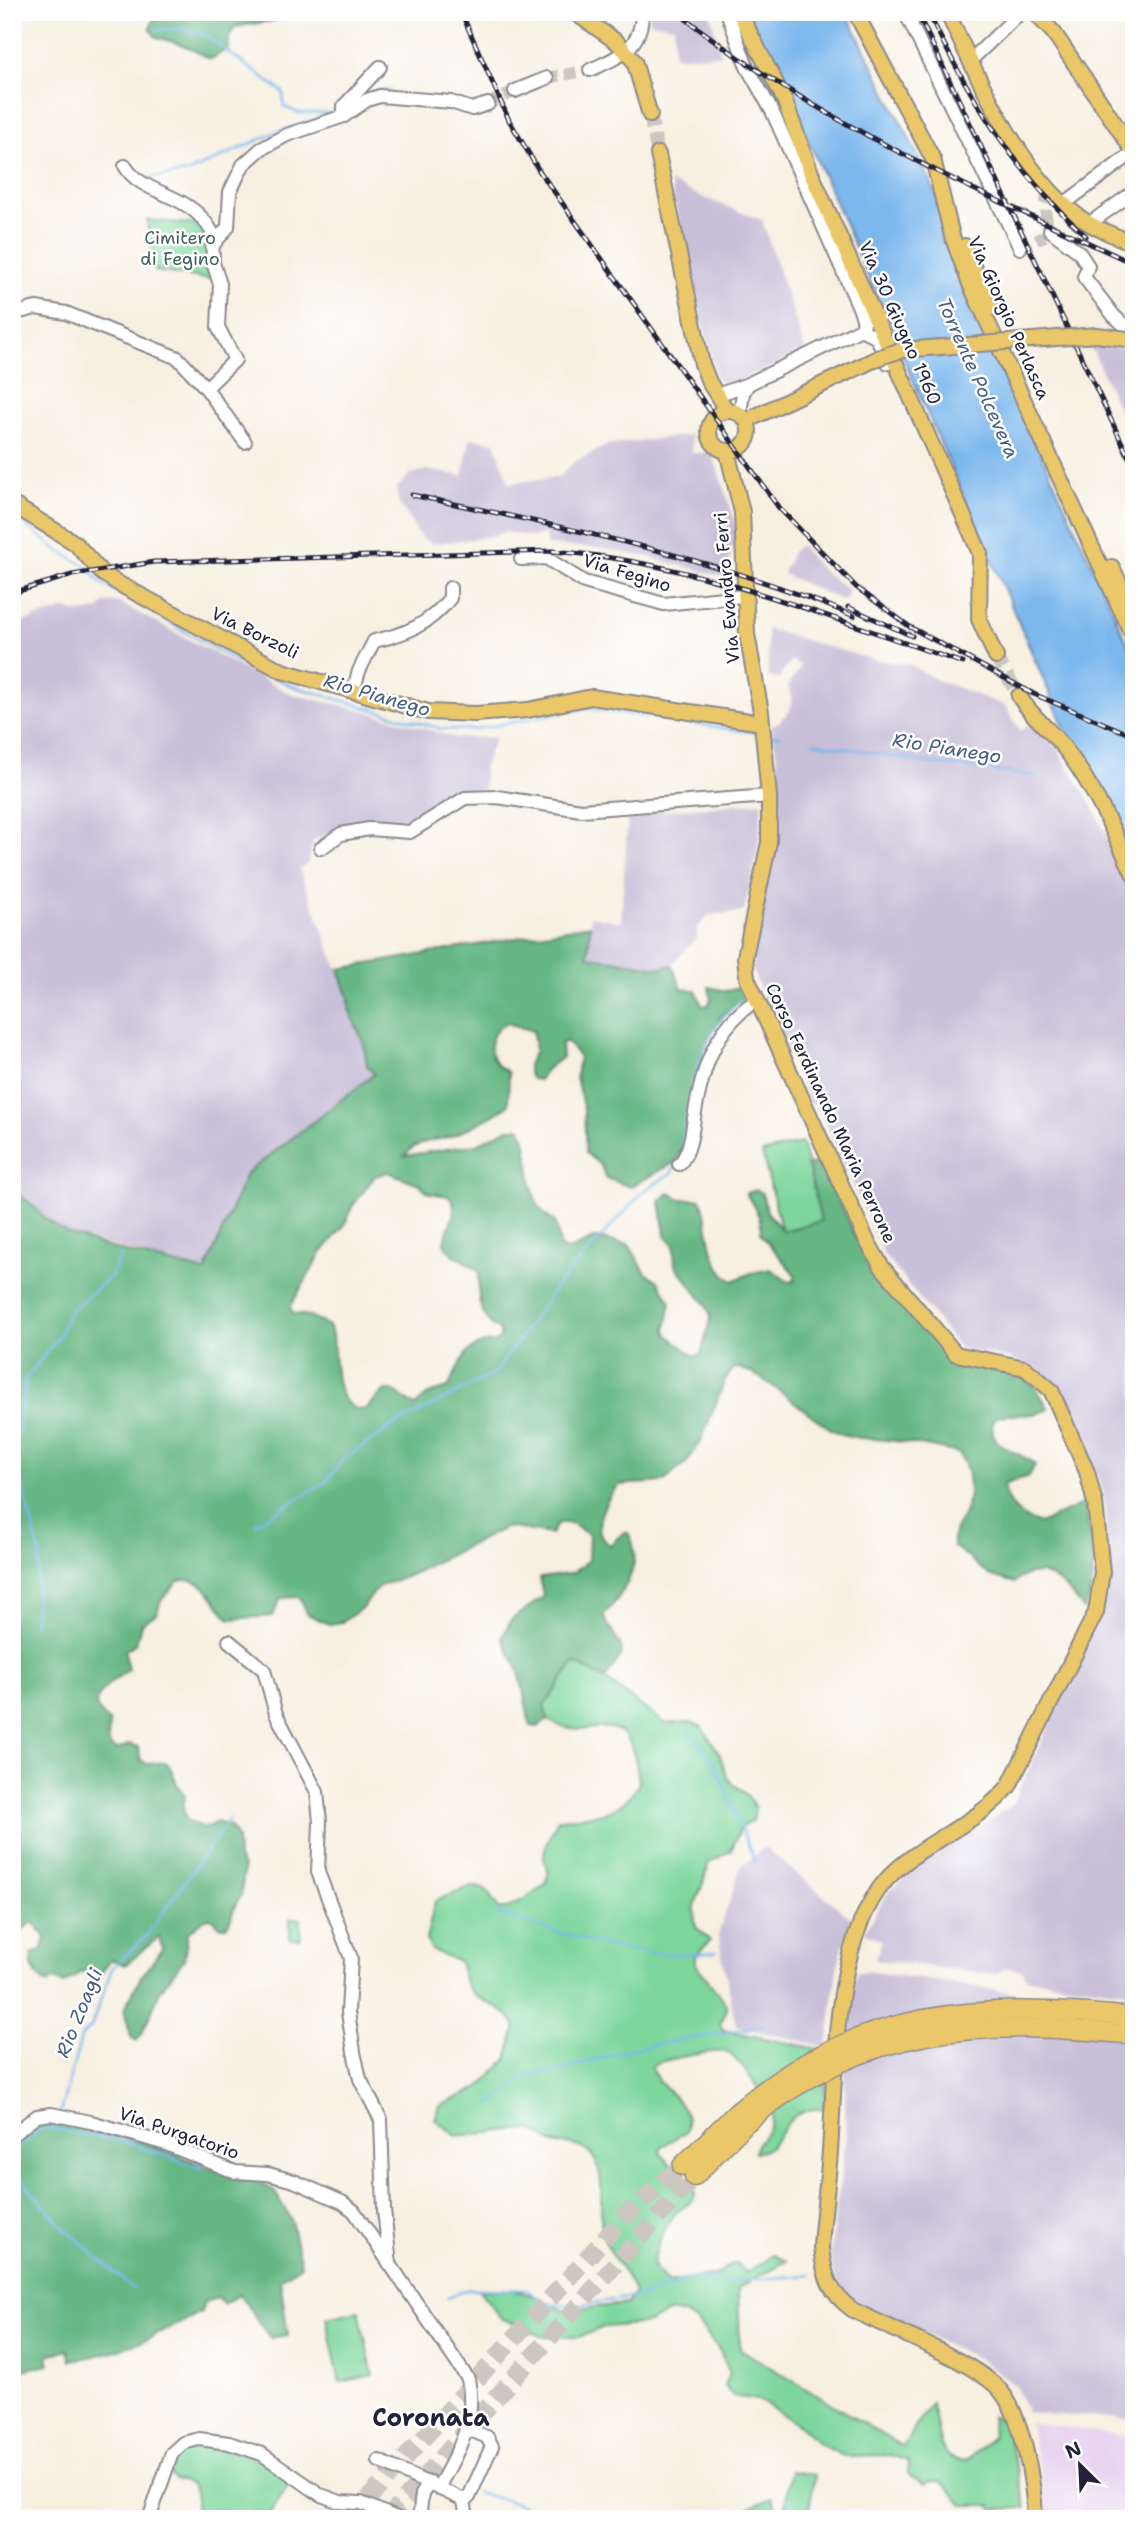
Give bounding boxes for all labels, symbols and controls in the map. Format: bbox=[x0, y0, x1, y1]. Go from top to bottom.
park label: Cimitero di Fegino bbox=[140, 226, 220, 271]
street label: Via Giorgio Perlasca bbox=[962, 232, 1056, 404]
street label: Via 30 Giugno 1960 bbox=[853, 237, 947, 409]
water label: Torrente Polcevera bbox=[931, 294, 1025, 462]
street label: Via Evandro Ferri bbox=[708, 511, 746, 665]
street label: Via Fegino bbox=[580, 548, 674, 598]
street label: Via Borzoli bbox=[207, 601, 303, 665]
water label: Rio Pianego bbox=[321, 668, 433, 722]
water label: Rio Pianego bbox=[891, 727, 1003, 769]
street label: Corso Ferdinando Maria Perrone bbox=[760, 979, 902, 1247]
water label: Rio Zoagli bbox=[50, 1964, 108, 2061]
street label: Via Purgatorio bbox=[116, 2101, 242, 2165]
district label: Coronata bbox=[372, 2402, 490, 2434]
north arrow bbox=[1044, 2430, 1114, 2500]
text: N bbox=[1061, 2435, 1085, 2464]

